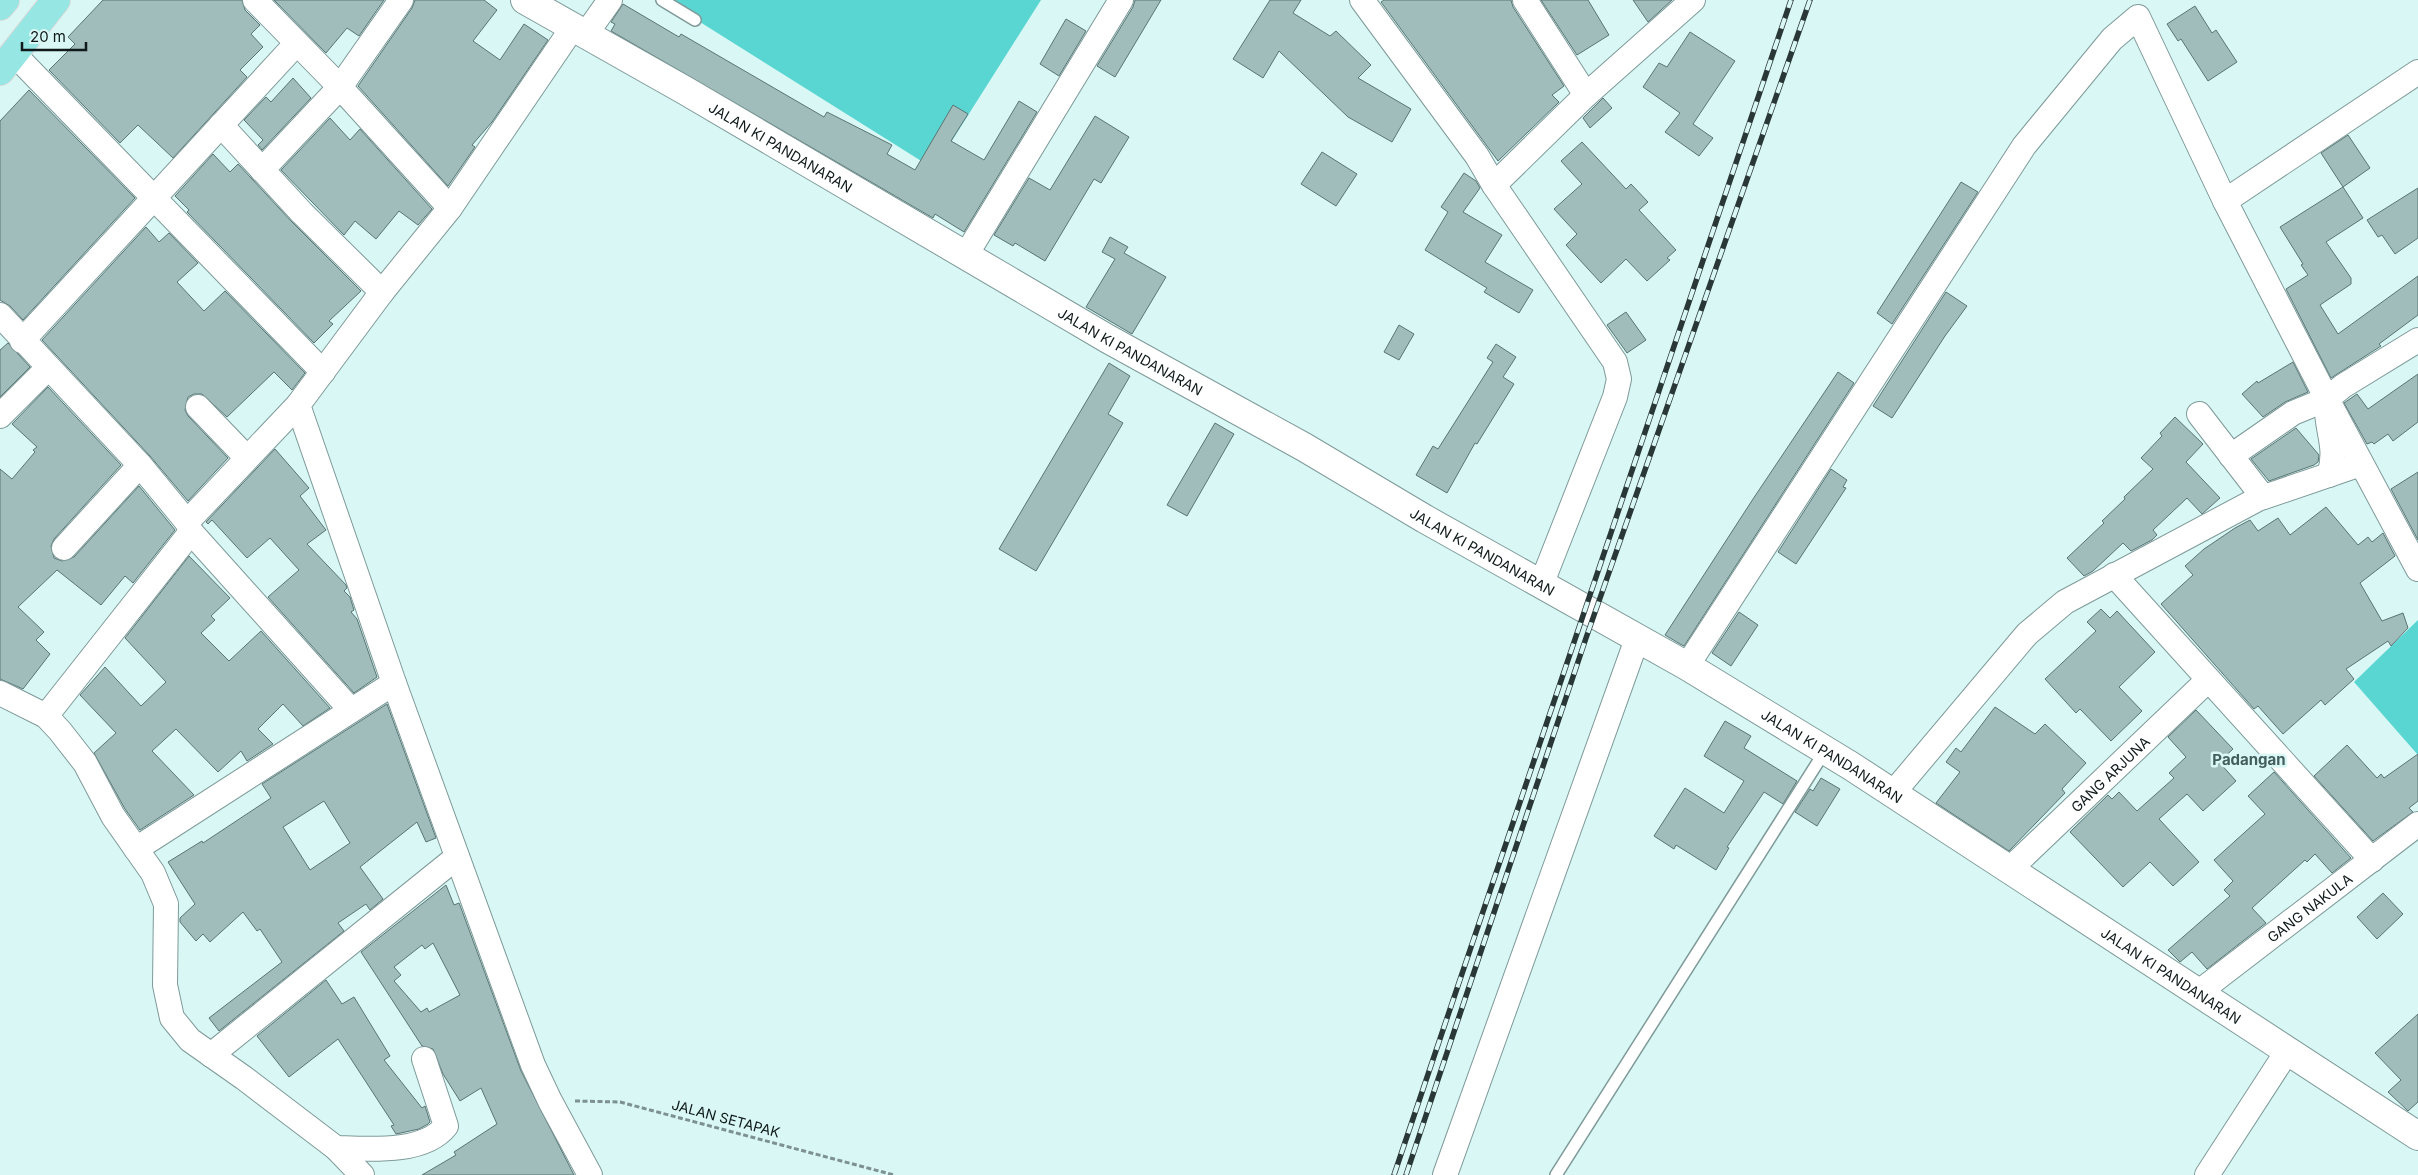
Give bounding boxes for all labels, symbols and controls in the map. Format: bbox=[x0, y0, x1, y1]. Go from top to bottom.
scale bar bbox=[22, 20, 86, 52]
text: 20 m bbox=[30, 27, 66, 46]
street label: JALAN KI PANDANARAN bbox=[706, 98, 856, 196]
street label: JALAN KI PANDANARAN bbox=[1055, 303, 1206, 398]
street label: JALAN KI PANDANARAN bbox=[1407, 504, 1558, 599]
street label: JALAN KI PANDANARAN bbox=[1758, 705, 1906, 806]
street label: GANG ARJUNA bbox=[2067, 732, 2153, 815]
district label: Padangan bbox=[2212, 750, 2286, 769]
street label: GANG NAKULA bbox=[2263, 869, 2355, 945]
street label: JALAN KI PANDANARAN bbox=[2098, 923, 2244, 1027]
street label: JALAN SETAPAK bbox=[670, 1095, 783, 1141]

